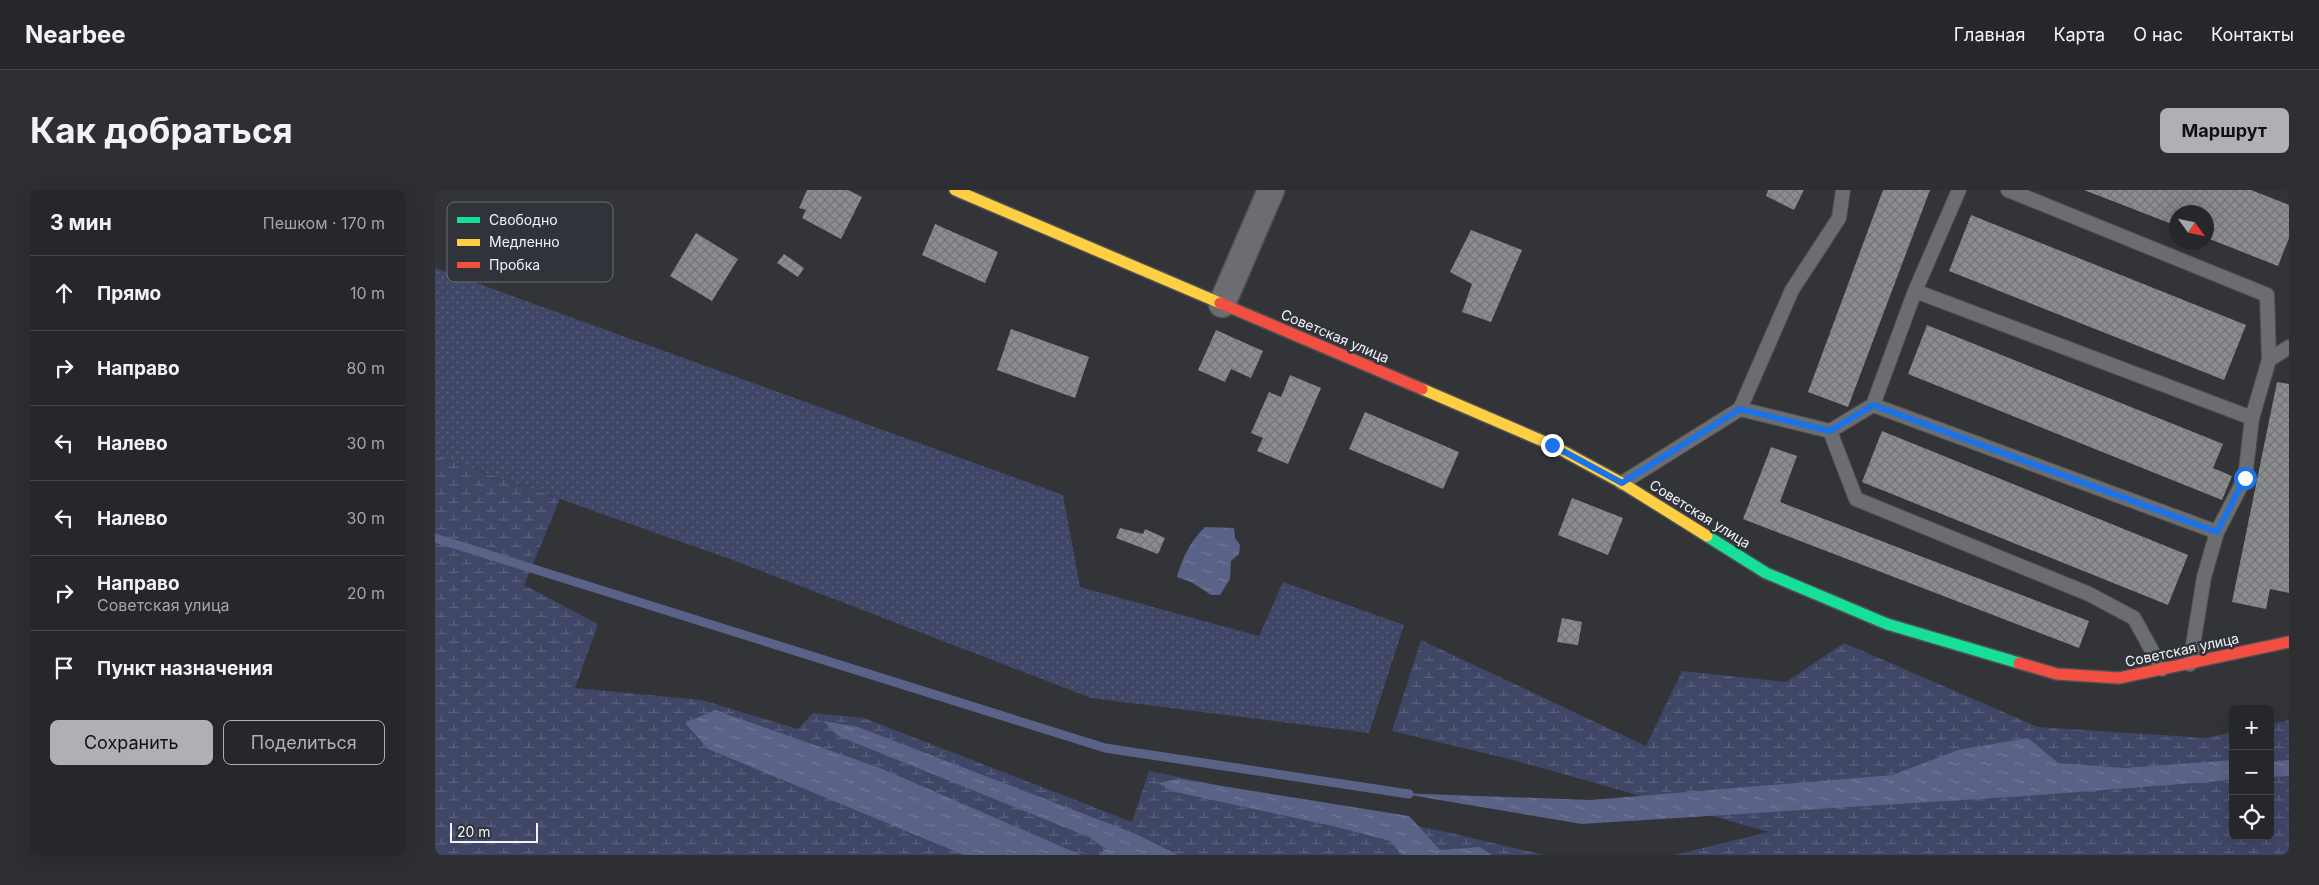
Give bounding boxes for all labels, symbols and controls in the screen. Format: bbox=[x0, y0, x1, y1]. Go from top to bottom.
text: Nearbee bbox=[25, 20, 126, 49]
text: Главная bbox=[1954, 24, 2025, 45]
text: Карта bbox=[2053, 24, 2105, 45]
text: О нас bbox=[2133, 24, 2183, 45]
text: Контакты bbox=[2211, 24, 2294, 45]
button: Маршрут bbox=[2160, 108, 2289, 153]
text: Как добраться bbox=[30, 109, 293, 151]
legend bbox=[447, 202, 613, 282]
north arrow bbox=[2169, 205, 2214, 250]
text: 3 мин bbox=[50, 210, 112, 235]
text: Свободно bbox=[489, 211, 558, 228]
text: Пешком · 170 m bbox=[263, 213, 385, 233]
text: Медленно bbox=[489, 233, 560, 250]
text: Пробка bbox=[489, 256, 540, 273]
icon: ahead bbox=[50, 279, 78, 307]
text: Прямо bbox=[97, 282, 161, 305]
text: 10 m bbox=[350, 283, 385, 303]
street label: Советская улица bbox=[1279, 305, 1392, 366]
icon: right bbox=[50, 354, 78, 382]
text: Направо bbox=[97, 357, 180, 380]
text: 80 m bbox=[346, 358, 385, 378]
icon: left bbox=[50, 429, 78, 457]
text: Налево bbox=[97, 432, 168, 455]
text: 30 m bbox=[347, 433, 385, 453]
route end bbox=[1541, 434, 1564, 457]
route start bbox=[2234, 467, 2257, 490]
street label: Советская улица bbox=[1647, 476, 1754, 551]
icon: left bbox=[50, 504, 78, 532]
text: Налево bbox=[97, 507, 168, 530]
text: 30 m bbox=[347, 508, 385, 528]
text: Направо bbox=[97, 572, 180, 595]
icon: right bbox=[50, 579, 78, 607]
text: 20 m bbox=[347, 583, 385, 603]
text: Советская улица bbox=[97, 595, 229, 615]
street label: Советская улица bbox=[2123, 629, 2240, 670]
icon: arrive bbox=[50, 654, 78, 682]
text: Пункт назначения bbox=[97, 657, 273, 680]
map controls bbox=[2229, 705, 2274, 840]
button: + bbox=[2229, 705, 2274, 750]
button: Сохранить bbox=[50, 720, 213, 765]
button: Поделиться bbox=[223, 720, 385, 765]
button: − bbox=[2229, 750, 2274, 795]
button: locate bbox=[2229, 795, 2274, 840]
scale bar bbox=[450, 820, 537, 843]
text: 20 m bbox=[457, 823, 491, 840]

